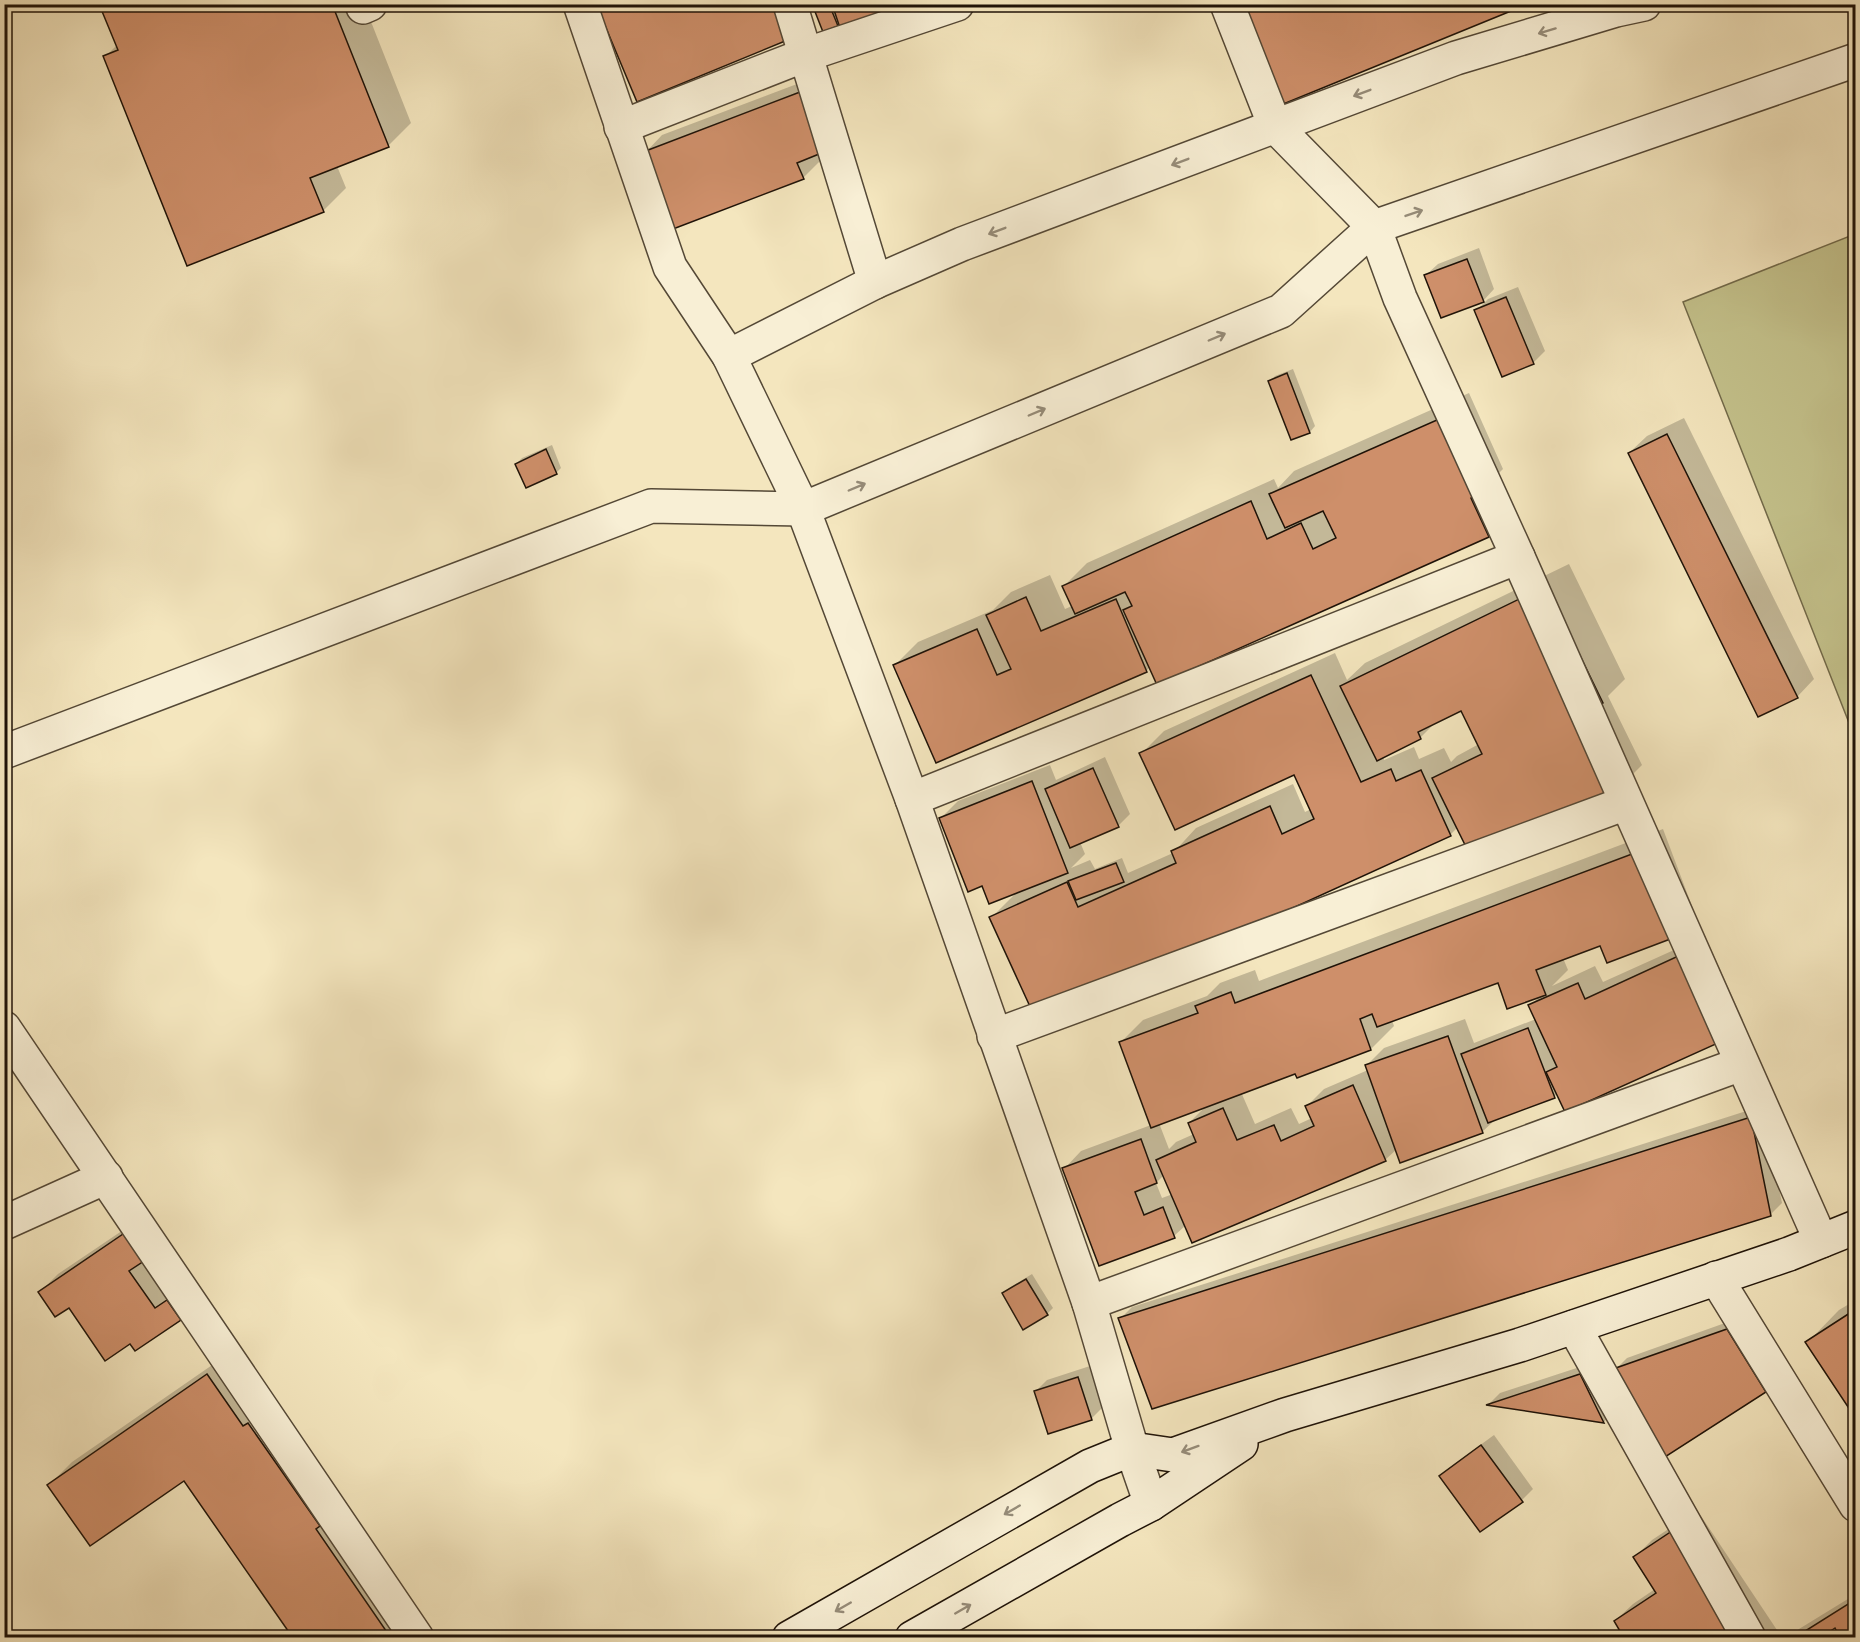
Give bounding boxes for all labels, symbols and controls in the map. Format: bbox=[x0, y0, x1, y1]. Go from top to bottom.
one-way arrow bbox=[1538, 26, 1557, 37]
one-way arrow bbox=[1353, 88, 1372, 99]
one-way arrow bbox=[1171, 157, 1189, 168]
one-way arrow bbox=[1404, 206, 1423, 217]
one-way arrow bbox=[988, 226, 1007, 237]
one-way arrow bbox=[1207, 331, 1226, 342]
one-way arrow bbox=[1027, 406, 1046, 417]
one-way arrow bbox=[847, 481, 865, 492]
one-way arrow bbox=[1182, 1444, 1200, 1455]
one-way arrow bbox=[1004, 1505, 1021, 1517]
one-way arrow bbox=[835, 1601, 852, 1613]
one-way arrow bbox=[954, 1602, 971, 1614]

